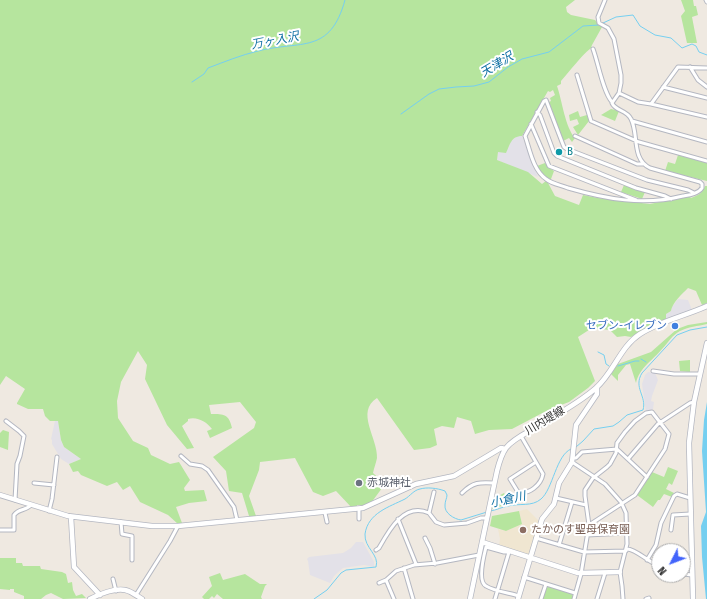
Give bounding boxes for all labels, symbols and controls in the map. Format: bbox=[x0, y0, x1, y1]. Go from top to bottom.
water label: 万ヶ入沢 bbox=[250, 29, 300, 53]
water label: 天津沢 bbox=[478, 50, 516, 80]
place label: B bbox=[567, 145, 573, 159]
marker: B bbox=[554, 147, 564, 157]
place label: セブン-イレブン bbox=[586, 319, 667, 333]
marker: セブン-イレブン bbox=[670, 321, 680, 331]
street label: 川内堤線 bbox=[523, 404, 567, 438]
place label: 赤城神社 bbox=[367, 476, 411, 490]
marker: 赤城神社 bbox=[354, 478, 364, 488]
water label: 小倉川 bbox=[489, 489, 527, 511]
place label: たかのす聖母保育園 bbox=[531, 523, 630, 537]
marker: たかのす聖母保育園 bbox=[518, 525, 528, 535]
north arrow bbox=[651, 543, 691, 583]
text: N bbox=[655, 564, 669, 577]

